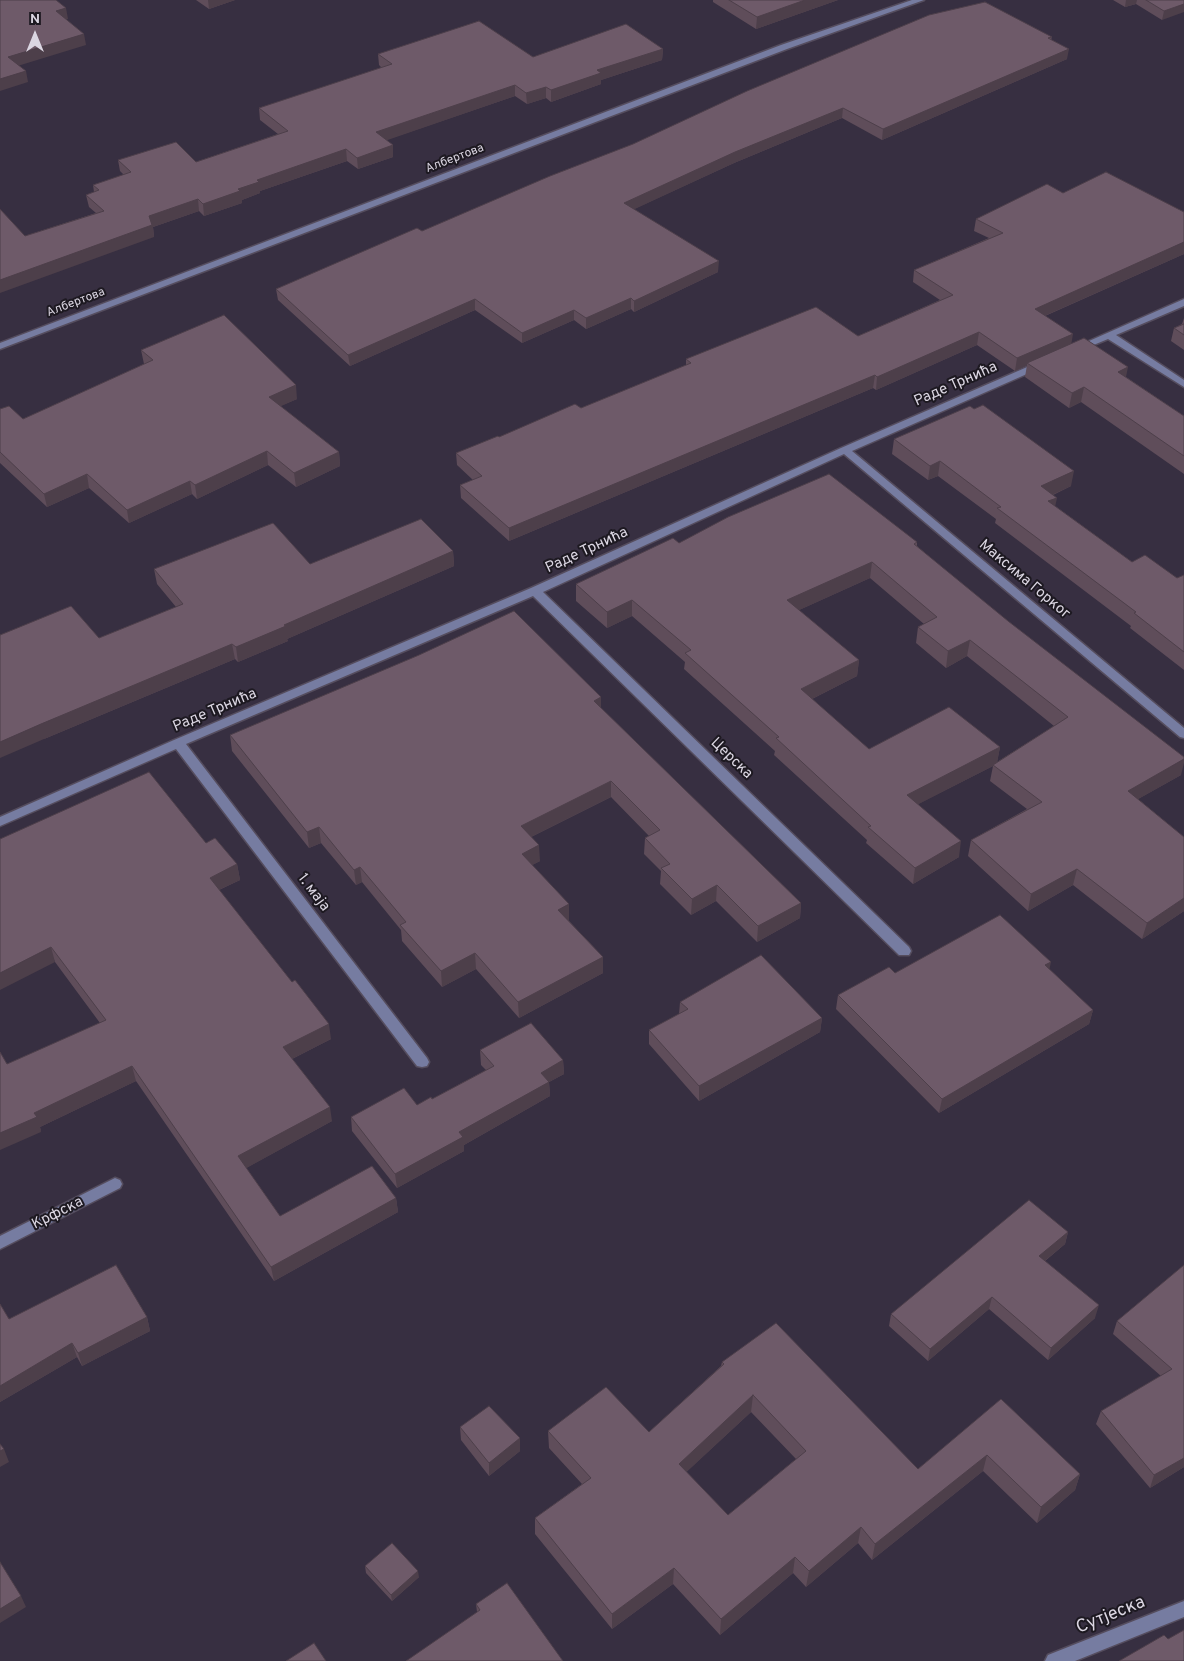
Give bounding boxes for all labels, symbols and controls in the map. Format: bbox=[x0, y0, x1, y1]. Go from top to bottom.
north arrow bbox=[10, 10, 60, 60]
text: N bbox=[30, 11, 40, 28]
street label: Албертова bbox=[424, 141, 486, 177]
street label: Албертова bbox=[45, 285, 107, 321]
street label: Раде Трнића bbox=[912, 359, 1000, 411]
street label: Раде Трнића bbox=[543, 524, 631, 578]
street label: Максима Горког bbox=[975, 537, 1073, 623]
street label: Раде Трнића bbox=[170, 685, 260, 737]
street label: Церска bbox=[706, 735, 756, 783]
street label: 1. маја bbox=[293, 871, 333, 915]
street label: Крфска bbox=[29, 1194, 87, 1234]
street label: Сутјеска bbox=[1073, 1592, 1149, 1640]

